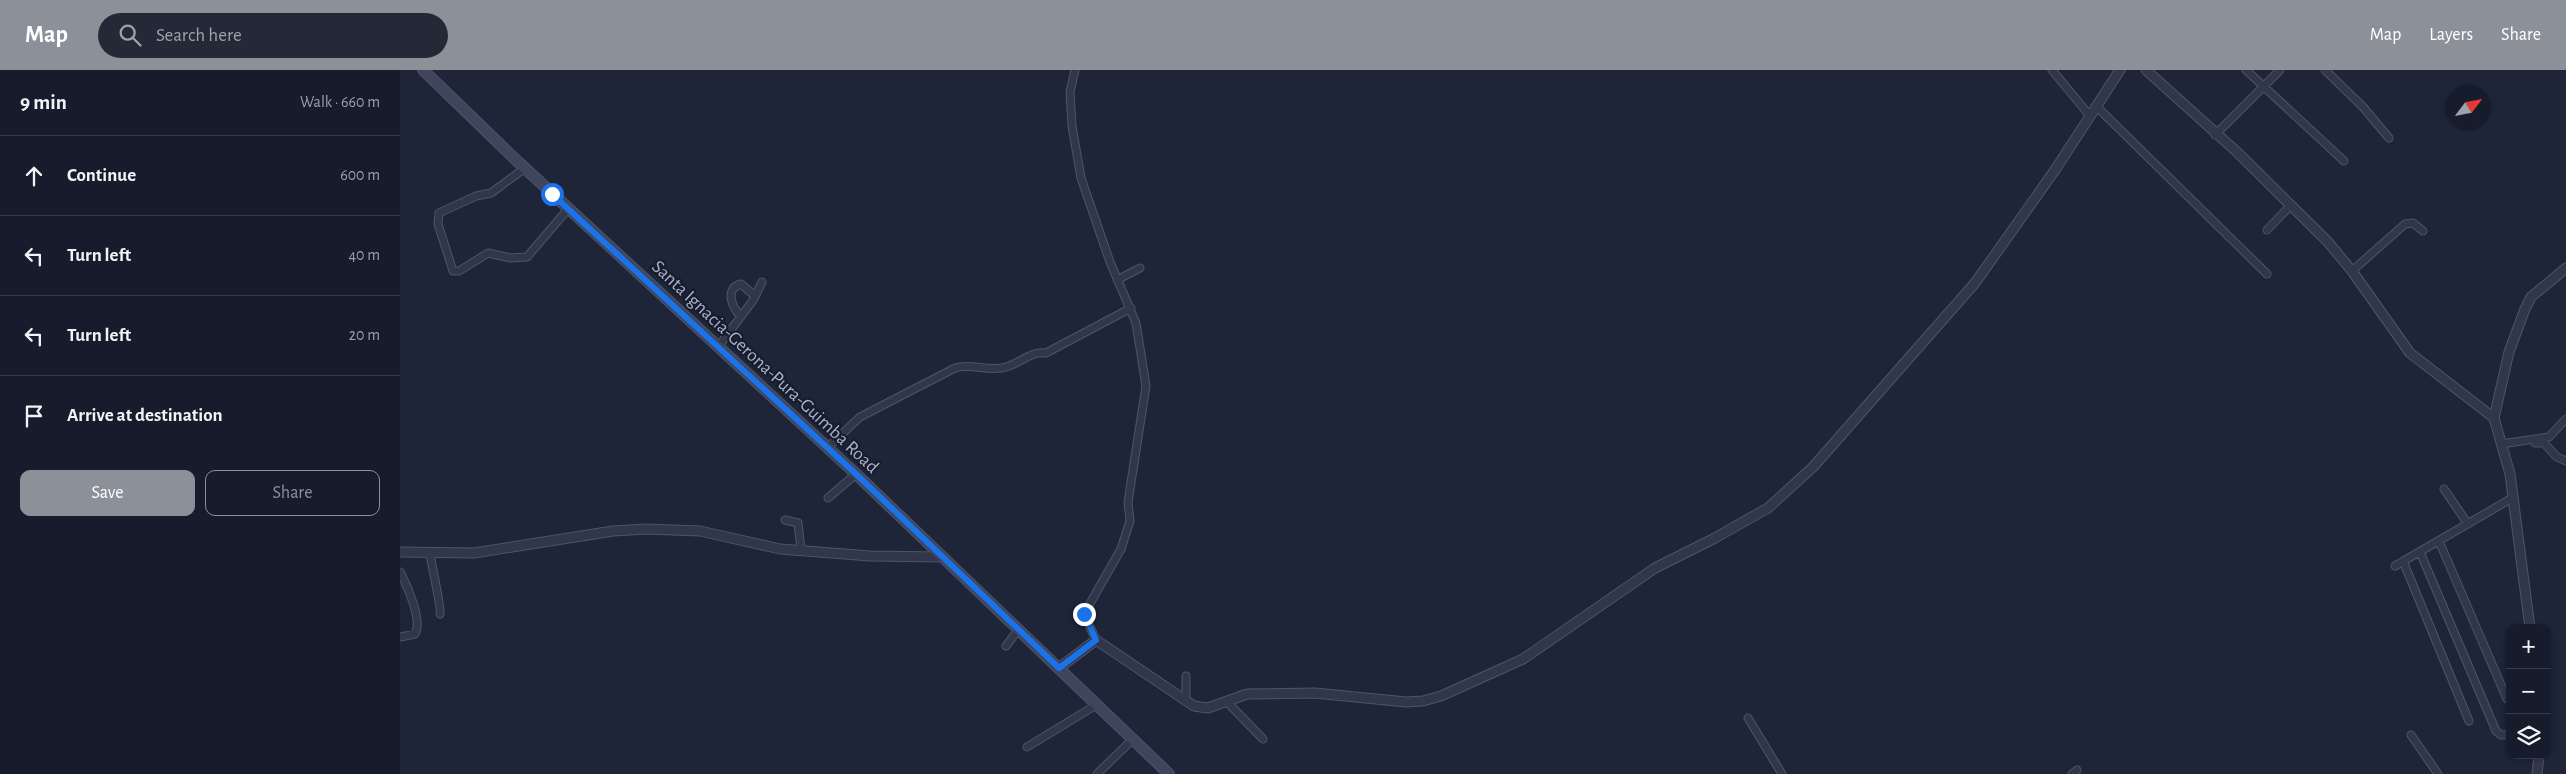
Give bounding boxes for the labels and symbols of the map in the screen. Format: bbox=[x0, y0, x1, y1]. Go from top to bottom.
north arrow bbox=[2446, 85, 2491, 130]
route start bbox=[541, 183, 564, 206]
street label: Santa Ignacia-Gerona-Pura-Guimba Road bbox=[648, 257, 882, 477]
route end bbox=[1073, 603, 1096, 626]

